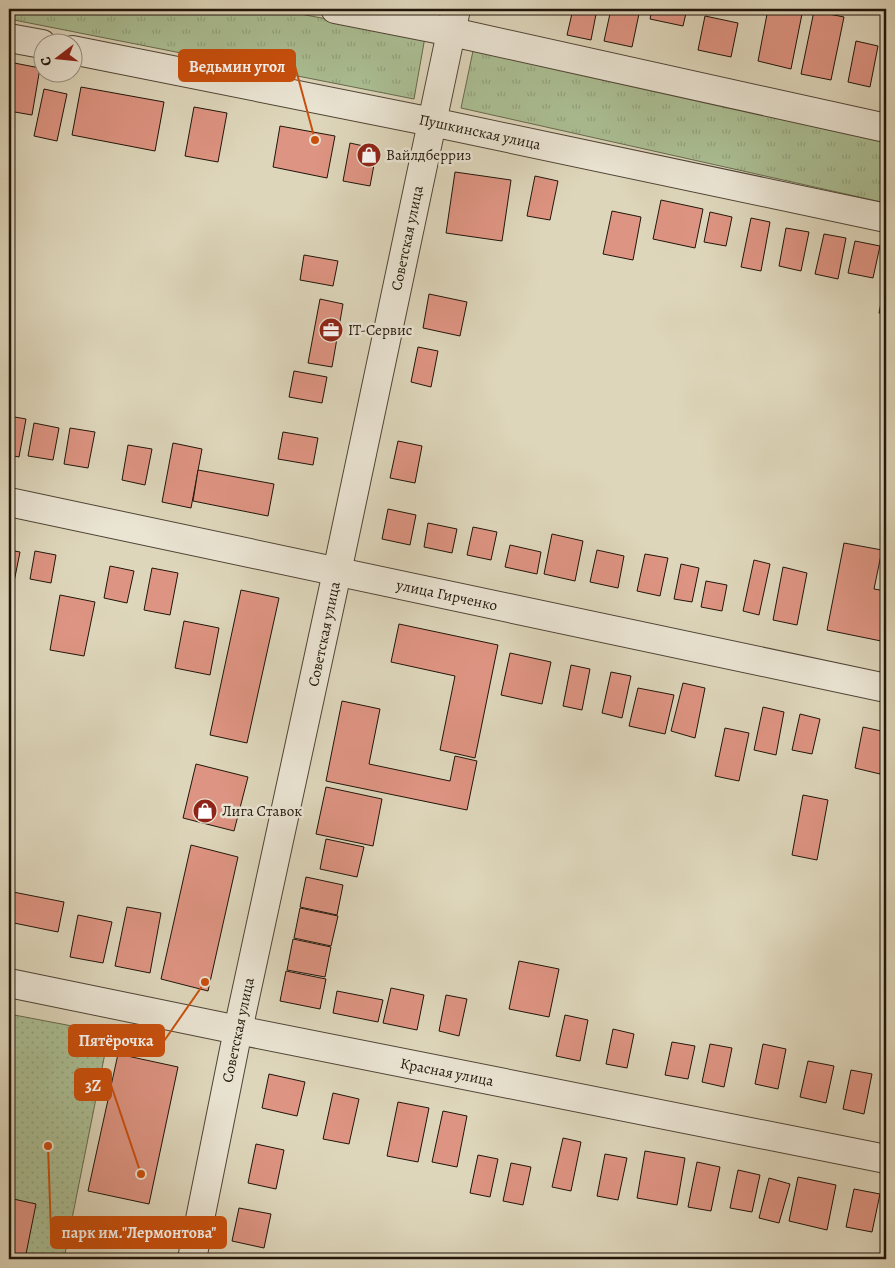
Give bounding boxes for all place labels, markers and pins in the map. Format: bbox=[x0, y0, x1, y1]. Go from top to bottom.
callout: Ведьмин угол bbox=[179, 50, 295, 81]
shop icon: Вайлдберриз bbox=[356, 142, 382, 168]
place label: Вайлдберриз bbox=[386, 145, 471, 165]
office icon: IT-Сервис bbox=[318, 317, 344, 343]
place label: IT-Сервис bbox=[348, 320, 412, 340]
shop icon: Лига Ставок bbox=[192, 798, 218, 824]
place label: Лига Ставок bbox=[222, 801, 302, 821]
callout: Пятёрочка bbox=[69, 1025, 164, 1056]
callout: 3Z bbox=[75, 1069, 111, 1100]
callout: парк им."Лермонтова" bbox=[51, 1217, 226, 1248]

